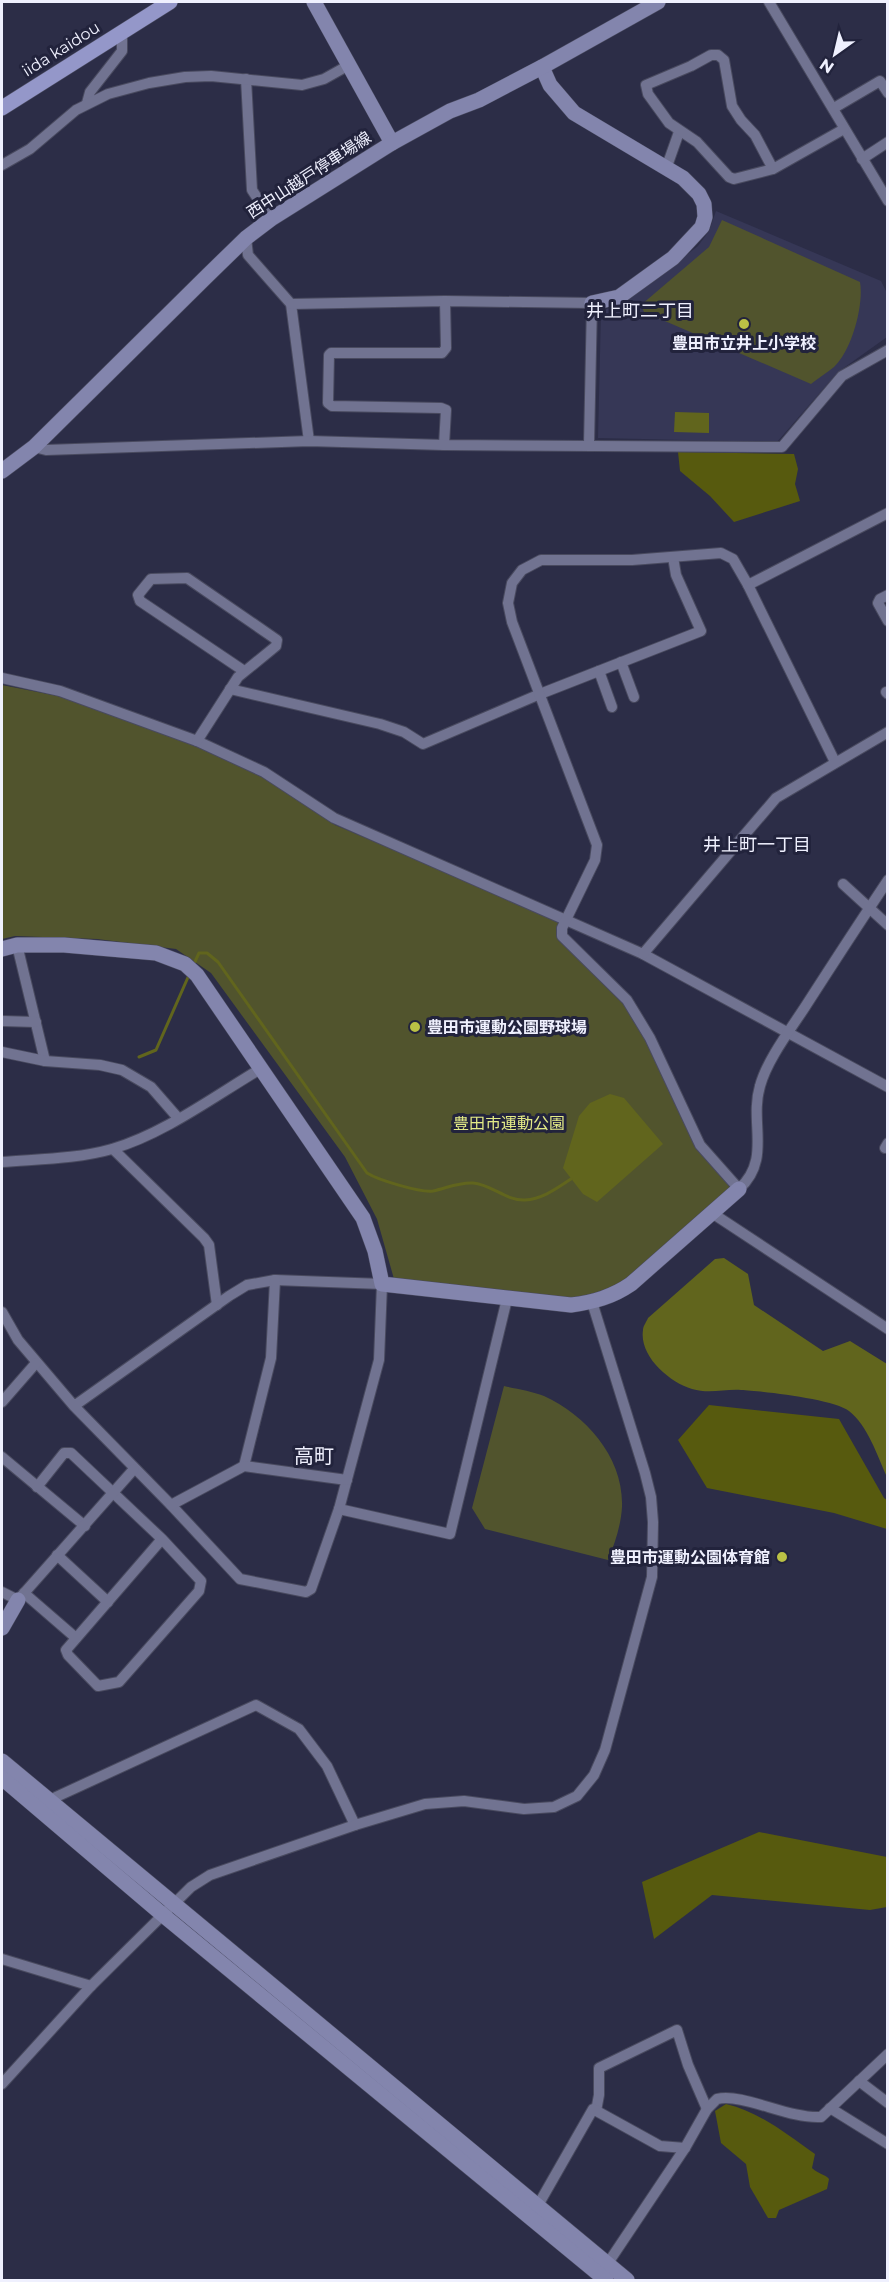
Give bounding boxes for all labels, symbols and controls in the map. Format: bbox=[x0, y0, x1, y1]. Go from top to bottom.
street label: iida kaidou bbox=[19, 18, 103, 80]
north arrow bbox=[805, 24, 865, 84]
text: N bbox=[816, 55, 838, 78]
street label: 西中山越戸停車場線 bbox=[243, 128, 375, 222]
district label: 井上町二丁目 bbox=[586, 300, 694, 322]
marker: 豊田市立井上小学校 bbox=[737, 317, 751, 331]
place label: 豊田市立井上小学校 bbox=[672, 334, 816, 353]
district label: 井上町一丁目 bbox=[703, 834, 811, 856]
place label: 豊田市運動公園野球場 bbox=[427, 1018, 587, 1037]
marker: 豊田市運動公園野球場 bbox=[408, 1020, 422, 1034]
park label: 豊田市運動公園 bbox=[453, 1114, 565, 1133]
district label: 高町 bbox=[294, 1444, 334, 1468]
place label: 豊田市運動公園体育館 bbox=[610, 1548, 770, 1567]
marker: 豊田市運動公園体育館 bbox=[775, 1550, 789, 1564]

